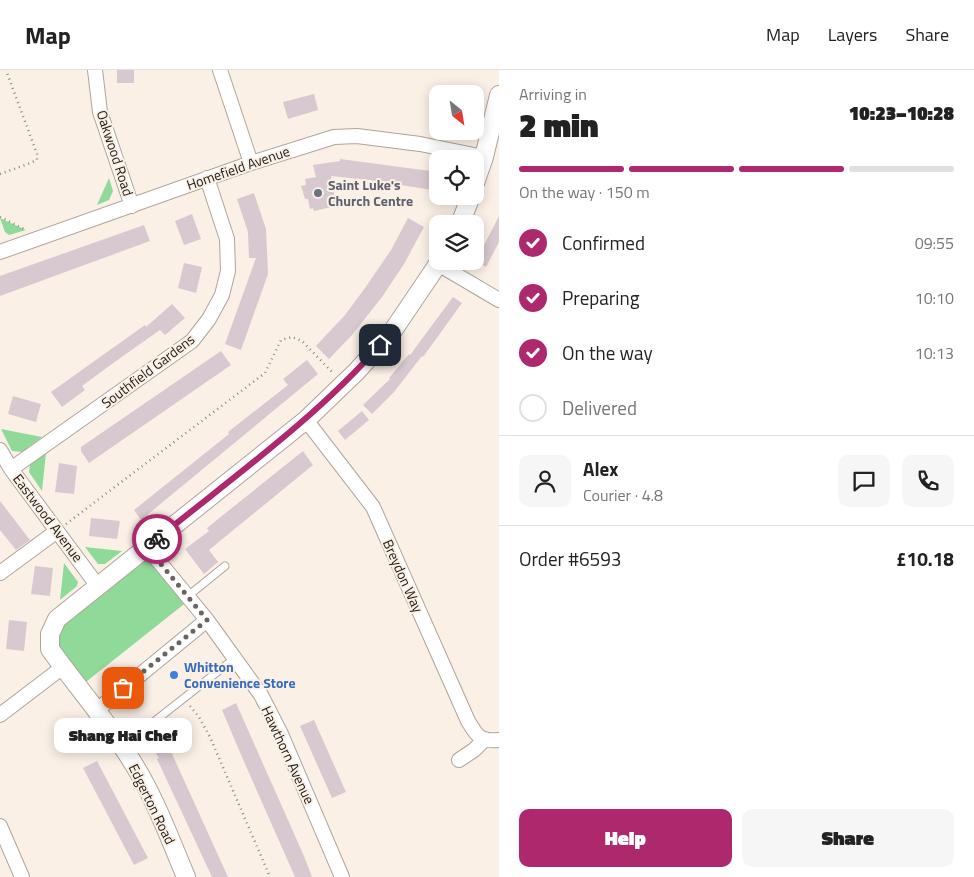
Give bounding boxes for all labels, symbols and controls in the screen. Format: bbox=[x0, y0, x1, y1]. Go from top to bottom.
text: Map bbox=[25, 17, 71, 53]
text: Map bbox=[766, 21, 800, 48]
text: Layers bbox=[828, 21, 877, 48]
text: Share bbox=[905, 21, 949, 48]
text: Arriving in bbox=[519, 82, 587, 106]
north arrow bbox=[429, 85, 484, 140]
map controls bbox=[429, 85, 484, 270]
text: 10:23–10:28 bbox=[849, 98, 954, 127]
text: 2 min bbox=[519, 101, 599, 149]
street label: Oakwood Road bbox=[92, 107, 139, 198]
street label: Homefield Avenue bbox=[183, 140, 292, 195]
button: locate bbox=[429, 150, 484, 205]
place label: Saint Luke's Church Centre bbox=[328, 174, 413, 211]
text: On the way · 150 m bbox=[519, 180, 650, 204]
marker: Saint Luke's Church Centre bbox=[312, 187, 324, 199]
button: layers bbox=[429, 215, 484, 270]
text: Confirmed bbox=[562, 228, 645, 257]
icon: check bbox=[519, 229, 547, 257]
text: 09:55 bbox=[915, 231, 954, 255]
text: Preparing bbox=[562, 283, 639, 312]
icon: check bbox=[519, 284, 547, 312]
text: 10:10 bbox=[915, 286, 954, 310]
pin bbox=[359, 324, 401, 366]
street label: Southfield Gardens bbox=[97, 328, 199, 413]
icon: home bbox=[366, 331, 394, 359]
text: On the way bbox=[562, 338, 653, 367]
icon: check bbox=[519, 339, 547, 367]
text: 10:13 bbox=[915, 341, 954, 365]
text: Delivered bbox=[562, 393, 637, 422]
text: Alex bbox=[583, 454, 618, 483]
button: person bbox=[519, 455, 571, 507]
button: chat bbox=[838, 455, 890, 507]
button: phone bbox=[902, 455, 954, 507]
street label: Eastwood Avenue bbox=[8, 469, 89, 566]
text: Courier · 4.8 bbox=[583, 483, 663, 507]
courier bbox=[132, 514, 182, 564]
icon: bike bbox=[143, 525, 171, 553]
street label: Breydon Way bbox=[378, 536, 429, 616]
text: Order #6593 bbox=[519, 544, 621, 573]
text: £10.18 bbox=[896, 544, 954, 573]
place label: Whitton Convenience Store bbox=[184, 656, 296, 693]
pin bbox=[102, 667, 144, 709]
marker: Whitton Convenience Store bbox=[168, 669, 180, 681]
icon: bag bbox=[109, 674, 137, 702]
street label: Hawthorn Avenue bbox=[256, 702, 320, 807]
callout: Shang Hai Chef bbox=[54, 718, 192, 753]
text: Shang Hai Chef bbox=[69, 723, 177, 747]
street label: Edgerton Road bbox=[124, 760, 181, 848]
button: Help bbox=[519, 809, 732, 867]
button: Share bbox=[742, 809, 954, 867]

